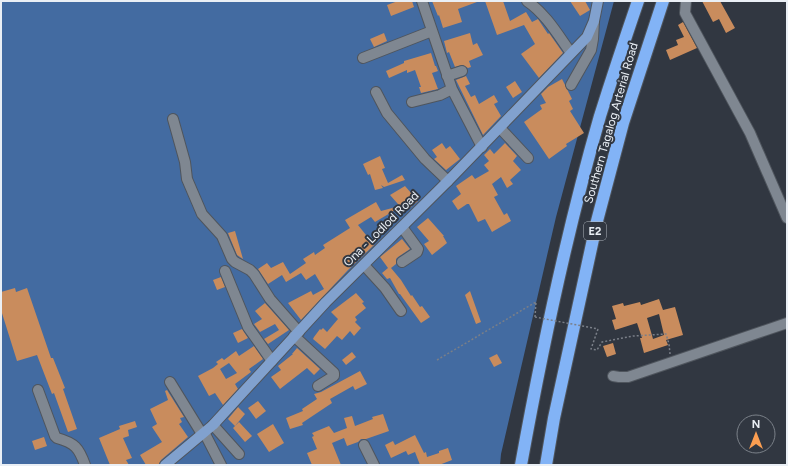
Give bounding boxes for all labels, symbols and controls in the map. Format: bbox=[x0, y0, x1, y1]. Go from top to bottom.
street label: Southern Tagalog Arterial Road bbox=[581, 41, 641, 205]
street label: Ona - Lodlod Road bbox=[341, 189, 421, 269]
road number: E2 bbox=[584, 222, 606, 240]
north arrow bbox=[736, 414, 776, 454]
text: N bbox=[752, 418, 760, 431]

